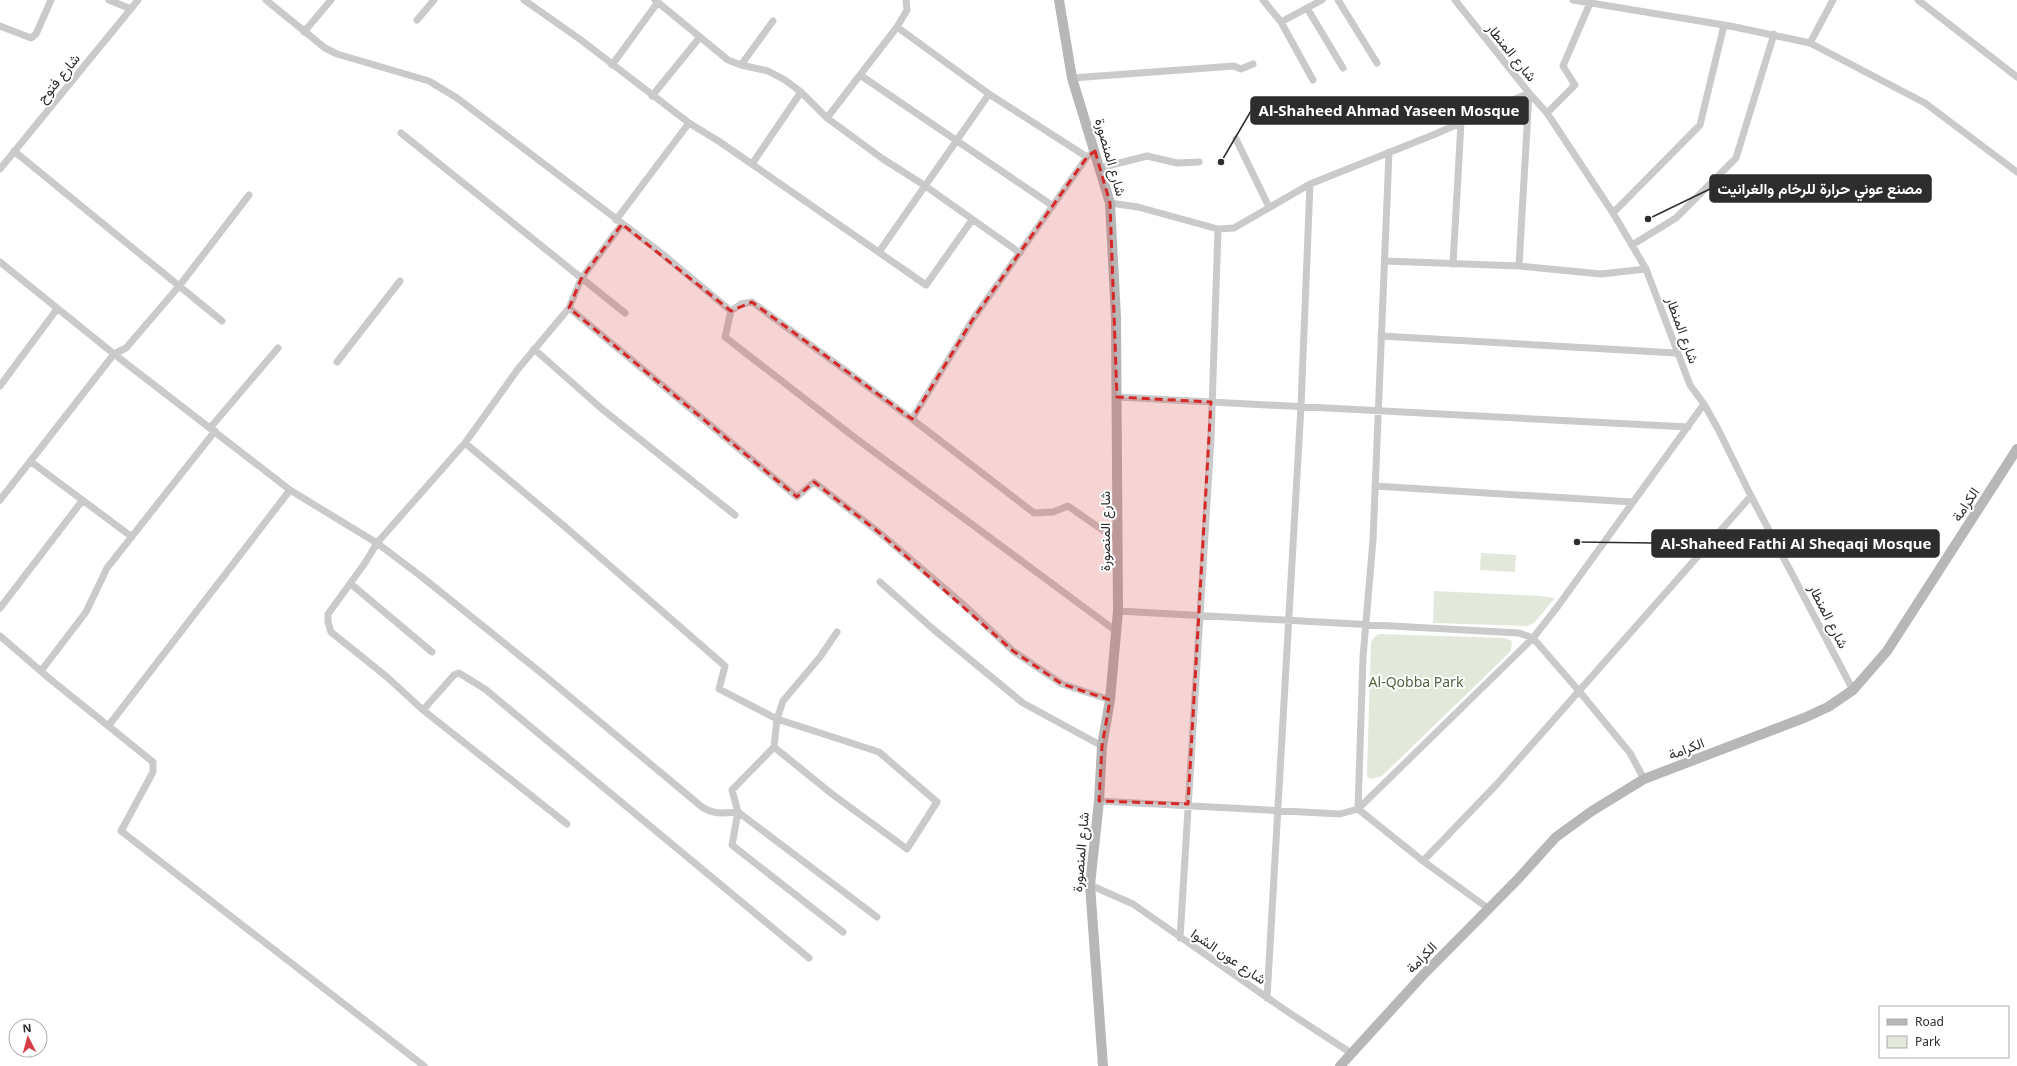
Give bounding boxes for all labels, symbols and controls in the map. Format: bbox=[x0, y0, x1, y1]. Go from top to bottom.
street label: شارع المنطار bbox=[1480, 18, 1541, 86]
street label: شارع فتوح bbox=[32, 49, 85, 108]
callout: Al-Shaheed Ahmad Yaseen Mosque bbox=[1251, 97, 1528, 124]
text: Al-Shaheed Ahmad Yaseen Mosque bbox=[1259, 100, 1519, 120]
street label: شارع المنصورة bbox=[1089, 116, 1131, 199]
callout: مصنع عوني حرارة للرخام والغرانيت bbox=[1710, 175, 1931, 202]
text: مصنع عوني حرارة للرخام والغرانيت bbox=[1718, 178, 1922, 202]
street label: شارع المنطار bbox=[1660, 293, 1704, 367]
street label: الكرامة bbox=[1947, 483, 1983, 525]
street label: شارع المنصورة bbox=[1095, 491, 1116, 571]
callout: Al-Shaheed Fathi Al Sheqaqi Mosque bbox=[1652, 530, 1939, 557]
text: Al-Shaheed Fathi Al Sheqaqi Mosque bbox=[1661, 533, 1931, 553]
street label: شارع المنطار bbox=[1802, 580, 1853, 652]
park label: Al-Qobba Park bbox=[1369, 672, 1464, 691]
street label: الكرامة bbox=[1665, 733, 1707, 763]
street label: شارع المنصورة bbox=[1067, 811, 1095, 893]
street label: شارع عون الشوا bbox=[1186, 924, 1270, 990]
street label: الكرامة bbox=[1401, 937, 1441, 977]
legend bbox=[1879, 1006, 2009, 1058]
text: Road bbox=[1915, 1013, 1944, 1030]
north arrow bbox=[8, 1018, 48, 1058]
text: N bbox=[22, 1020, 32, 1035]
text: Park bbox=[1915, 1033, 1941, 1050]

